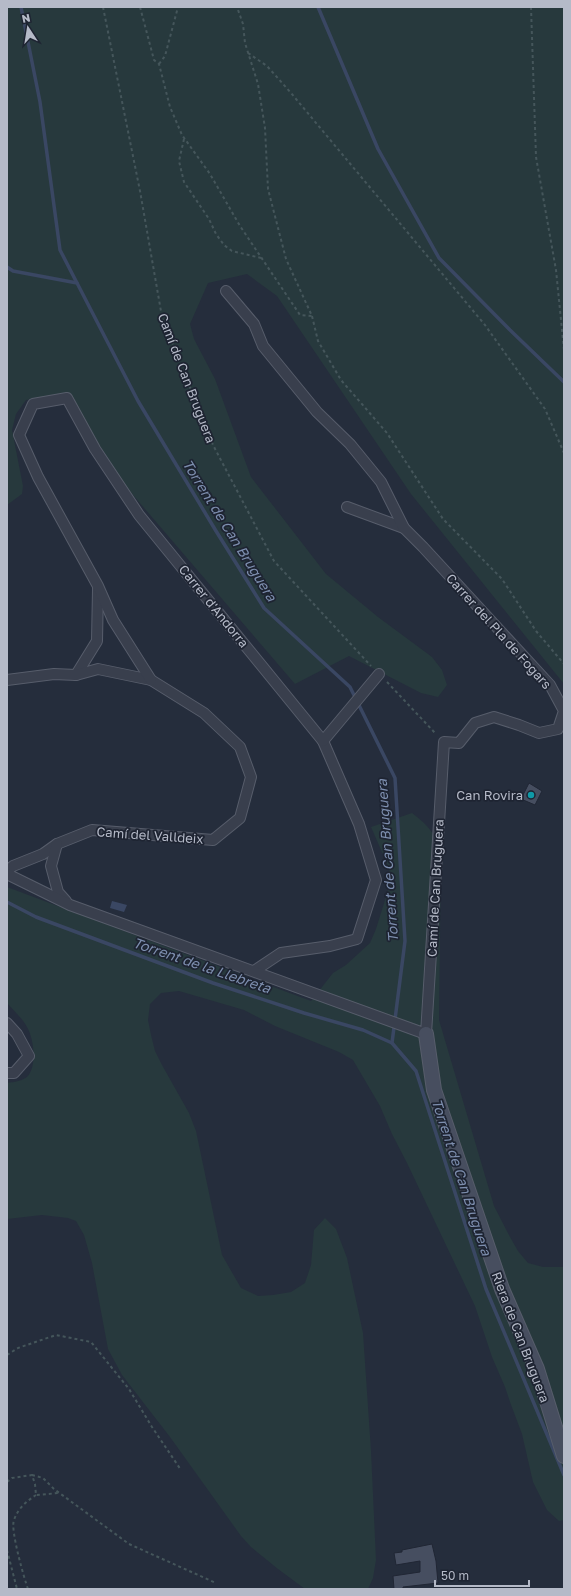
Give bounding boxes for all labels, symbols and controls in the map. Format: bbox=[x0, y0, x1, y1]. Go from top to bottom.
north arrow bbox=[8, 8, 48, 48]
text: N bbox=[20, 11, 31, 25]
street label: Camí de Can Bruguera bbox=[155, 311, 219, 445]
water label: Torrent de Can Bruguera bbox=[179, 456, 281, 605]
street label: Carrer d'Andorra bbox=[176, 561, 252, 651]
street label: Carrer del Pla de Fogars bbox=[443, 570, 555, 692]
water label: Torrent de Can Bruguera bbox=[373, 778, 401, 943]
place label: Can Rovira bbox=[456, 787, 523, 803]
marker: Can Rovira bbox=[526, 790, 536, 800]
street label: Camí de Can Bruguera bbox=[423, 819, 447, 957]
street label: Camí del Valldeix bbox=[96, 823, 204, 847]
water label: Torrent de la Llebreta bbox=[131, 933, 274, 997]
water label: Torrent de Can Bruguera bbox=[429, 1096, 496, 1259]
street label: Riera de Can Bruguera bbox=[489, 1269, 553, 1405]
scale bar bbox=[435, 1562, 529, 1588]
text: 50 m bbox=[441, 1568, 469, 1583]

